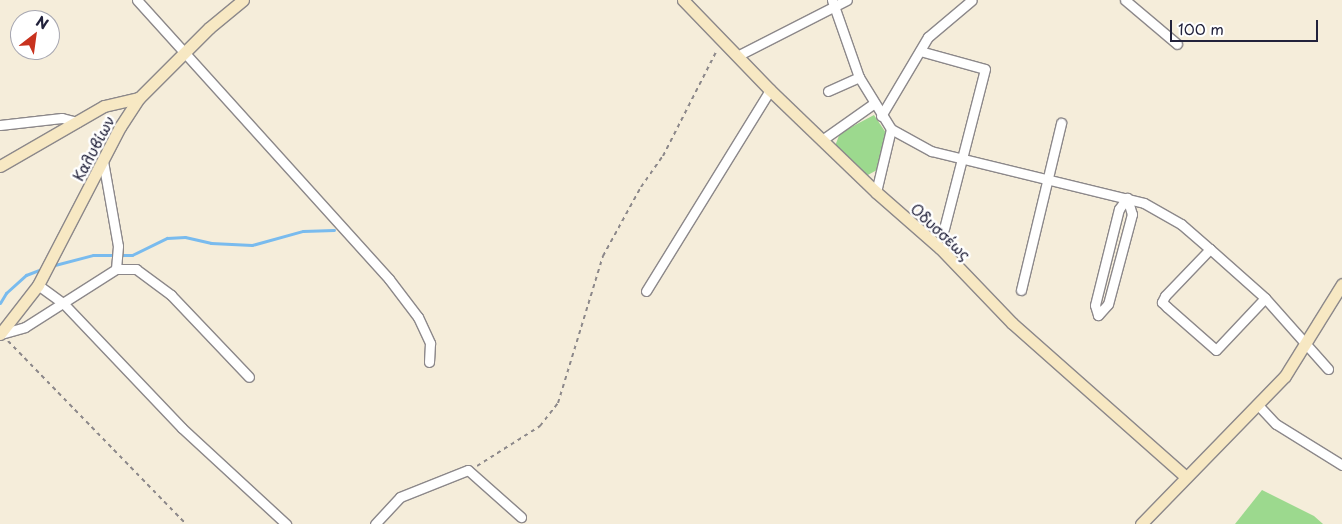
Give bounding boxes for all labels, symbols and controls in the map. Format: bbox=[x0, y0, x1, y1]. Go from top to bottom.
north arrow bbox=[10, 10, 60, 60]
scale bar bbox=[1172, 10, 1320, 42]
text: N bbox=[32, 11, 52, 34]
text: 100 m bbox=[1178, 17, 1224, 40]
street label: Καλυβίων bbox=[68, 112, 118, 184]
street label: Οδυσσέως bbox=[907, 199, 975, 263]

